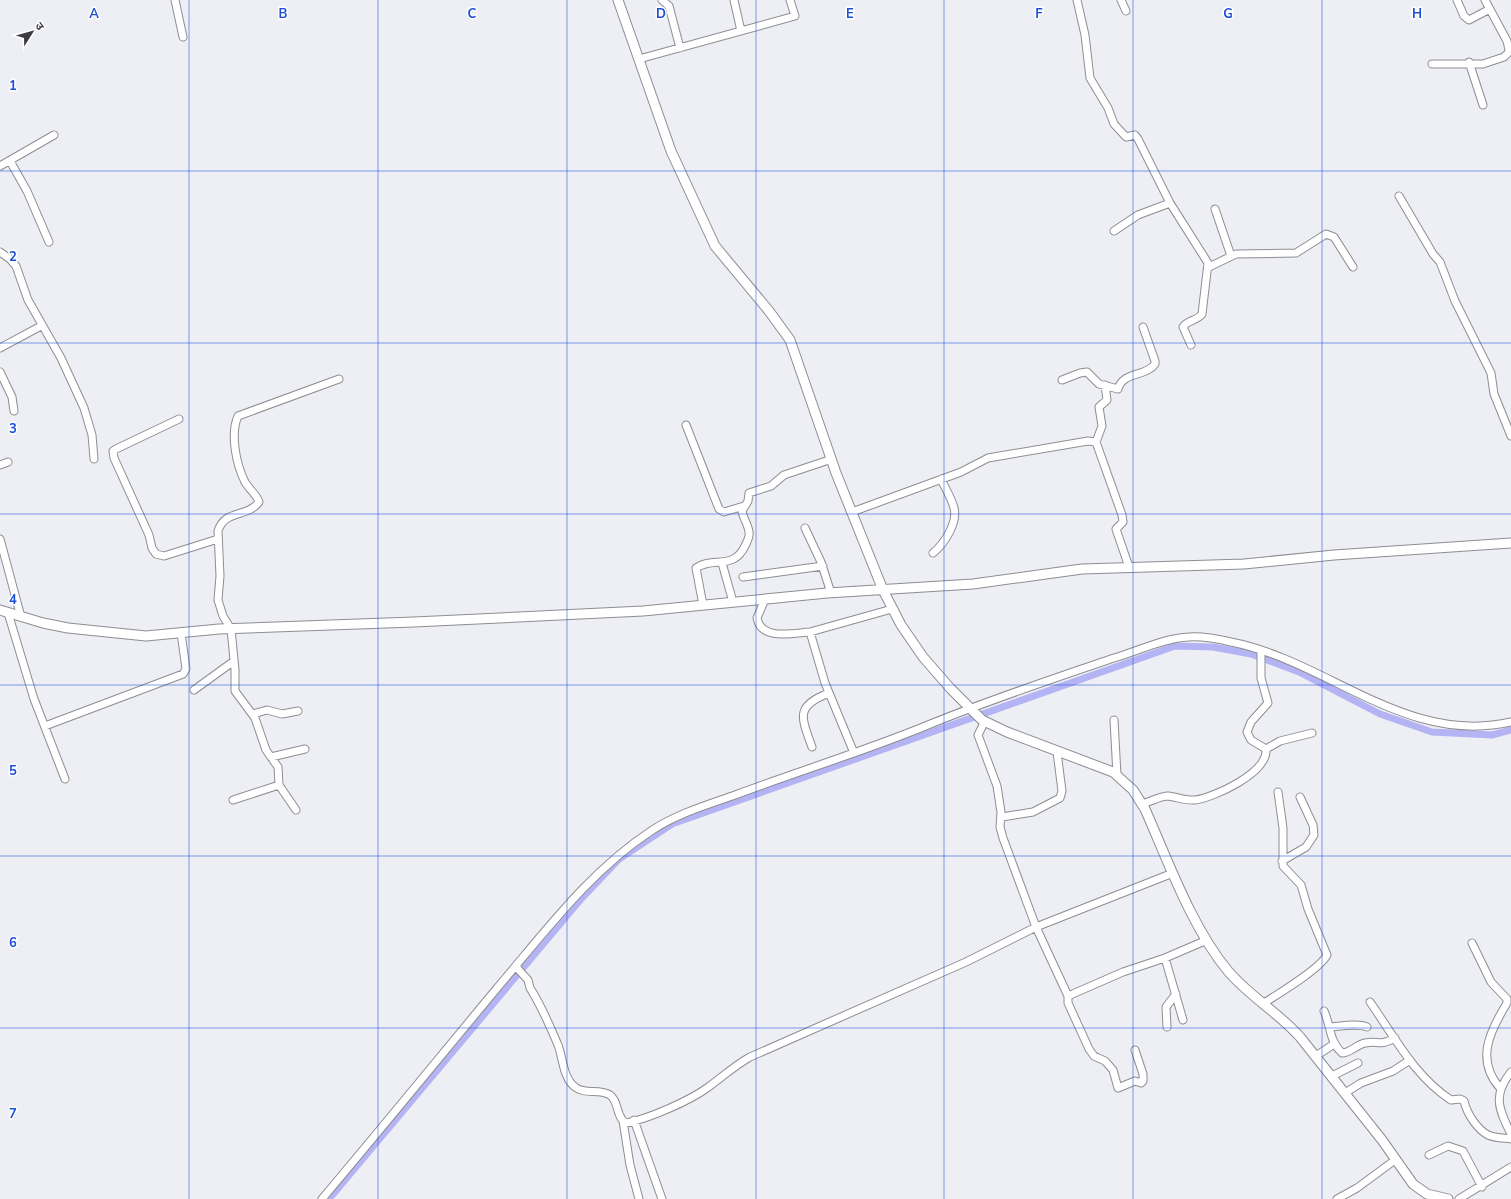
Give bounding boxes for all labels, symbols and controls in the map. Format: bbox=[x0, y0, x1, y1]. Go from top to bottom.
text: A bbox=[89, 5, 99, 23]
text: B bbox=[279, 5, 288, 23]
text: C bbox=[468, 5, 477, 23]
text: D bbox=[656, 5, 666, 23]
text: E bbox=[846, 5, 854, 23]
text: F bbox=[1035, 5, 1043, 23]
text: G bbox=[1223, 5, 1233, 23]
text: H bbox=[1412, 5, 1422, 23]
north arrow bbox=[12, 12, 52, 52]
text: उ bbox=[32, 19, 48, 34]
text: 1 bbox=[9, 77, 17, 95]
text: 2 bbox=[9, 248, 17, 266]
text: 3 bbox=[9, 420, 17, 438]
text: 4 bbox=[9, 591, 17, 609]
text: 5 bbox=[9, 762, 17, 780]
text: 6 bbox=[9, 934, 17, 952]
text: 7 bbox=[9, 1105, 17, 1123]

